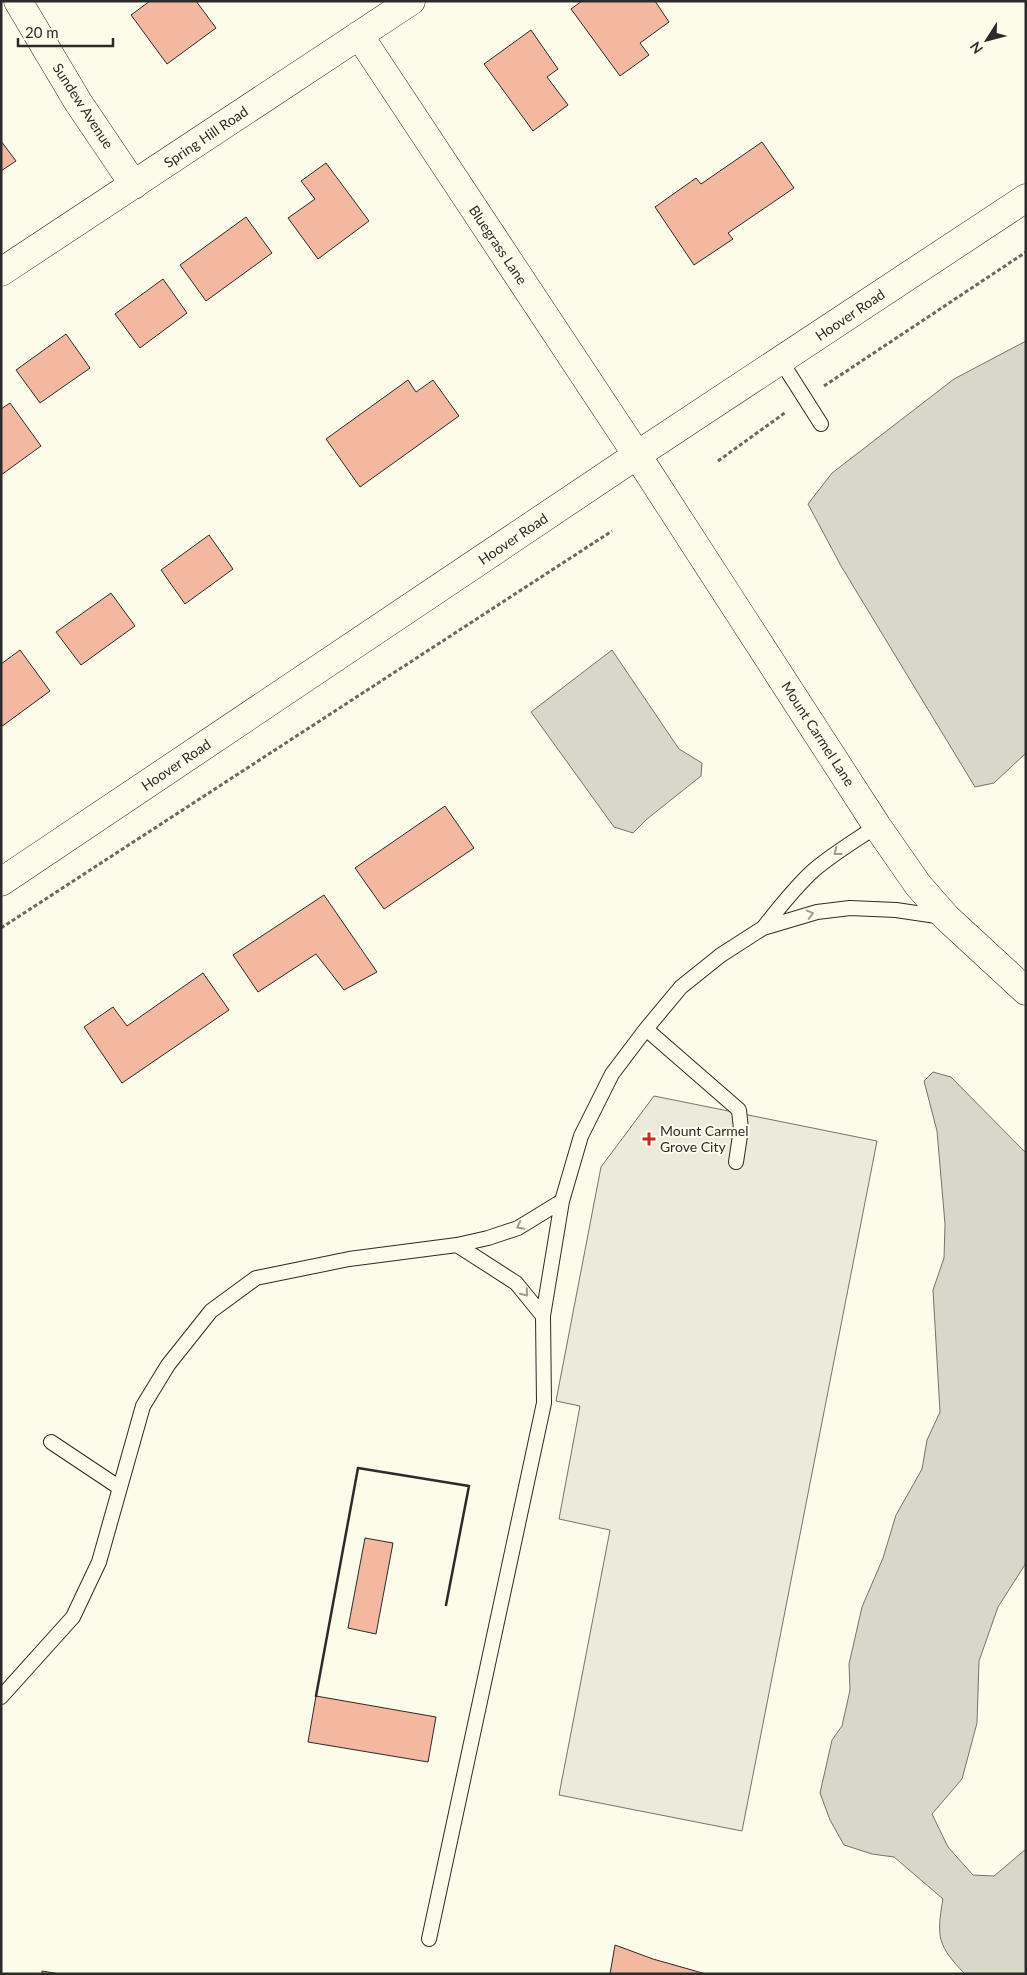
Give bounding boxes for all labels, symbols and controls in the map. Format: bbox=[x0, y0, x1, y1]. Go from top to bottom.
scale bar bbox=[18, 15, 112, 47]
north arrow bbox=[962, 15, 1012, 65]
text: 20 m bbox=[25, 23, 59, 41]
text: N bbox=[966, 39, 986, 57]
street label: Sundew Avenue bbox=[49, 60, 117, 152]
street label: Spring Hill Road bbox=[161, 102, 251, 171]
street label: Bluegrass Lane bbox=[466, 202, 531, 287]
street label: Hoover Road bbox=[812, 285, 888, 344]
street label: Hoover Road bbox=[475, 509, 551, 568]
street label: Mount Carmel Lane bbox=[778, 678, 859, 789]
street label: Hoover Road bbox=[138, 735, 214, 794]
one-way arrow bbox=[833, 847, 842, 856]
one-way arrow bbox=[806, 909, 815, 920]
place label: Mount Carmel Grove City bbox=[660, 1122, 748, 1155]
marker: Mount Carmel Grove City bbox=[642, 1132, 656, 1146]
one-way arrow bbox=[516, 1220, 525, 1230]
one-way arrow bbox=[519, 1287, 527, 1296]

